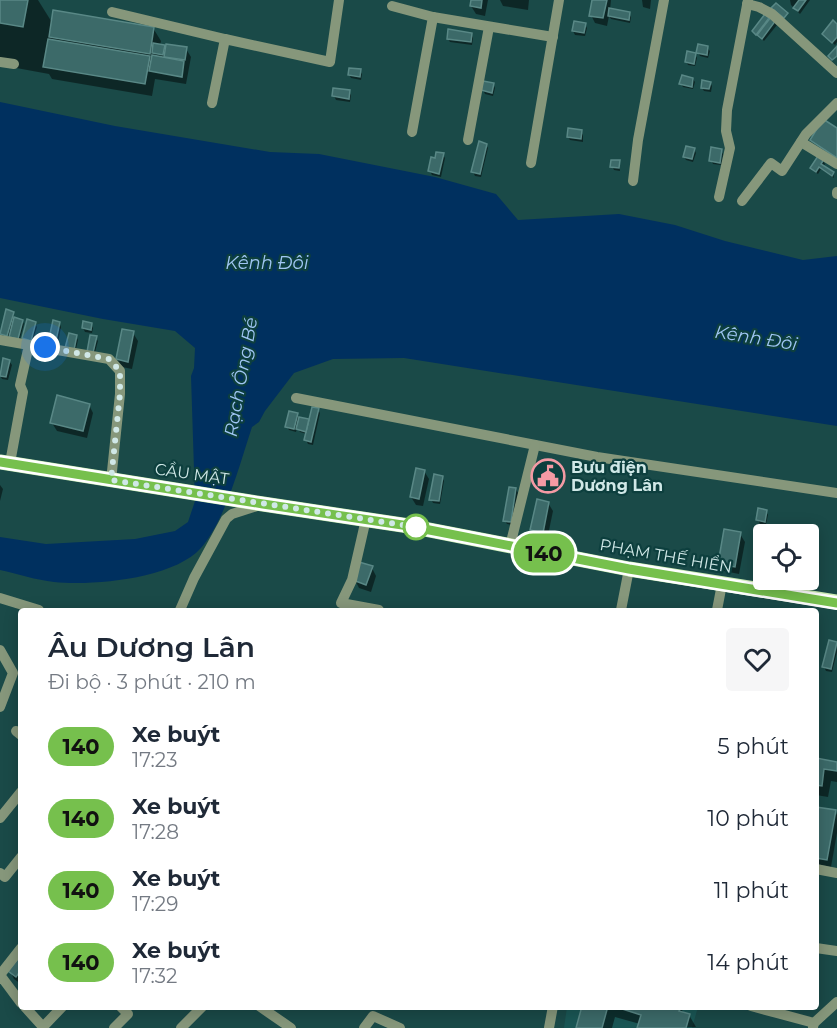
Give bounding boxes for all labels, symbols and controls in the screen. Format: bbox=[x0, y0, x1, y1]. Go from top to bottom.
water label: Kênh Đôi bbox=[225, 252, 309, 274]
water label: Rạch Ông Bé bbox=[220, 315, 262, 438]
water label: Kênh Đôi bbox=[713, 321, 799, 355]
your location bbox=[30, 332, 60, 362]
street label: CẦU MẬT bbox=[154, 458, 231, 489]
public building icon: Bưu điện Dương Lân bbox=[530, 458, 566, 494]
place label: Bưu điện Dương Lân bbox=[571, 458, 663, 495]
unlabelled marker bbox=[403, 514, 429, 540]
map controls bbox=[753, 524, 819, 590]
button: locate bbox=[753, 524, 819, 590]
street label: PHẠM THẾ HIỂN bbox=[598, 533, 734, 577]
line badge: 140 bbox=[510, 534, 578, 572]
text: 140 bbox=[526, 541, 562, 566]
button: heart bbox=[726, 628, 789, 691]
text: Âu Dương Lân bbox=[48, 630, 255, 664]
text: Đi bộ · 3 phút · 210 m bbox=[48, 670, 256, 694]
text: Xe buýt bbox=[132, 721, 220, 748]
text: 5 phút bbox=[717, 733, 789, 760]
text: 140 bbox=[63, 734, 99, 759]
text: 17:23 bbox=[132, 748, 177, 772]
text: Xe buýt bbox=[132, 793, 220, 820]
text: 10 phút bbox=[707, 805, 789, 832]
text: 140 bbox=[63, 806, 99, 831]
text: 17:28 bbox=[132, 820, 179, 844]
text: Xe buýt bbox=[132, 865, 220, 892]
text: 11 phút bbox=[714, 877, 789, 904]
text: 140 bbox=[63, 878, 99, 903]
text: 17:29 bbox=[132, 892, 178, 916]
text: Xe buýt bbox=[132, 937, 220, 964]
text: 14 phút bbox=[707, 949, 789, 976]
text: 140 bbox=[63, 950, 99, 975]
text: 17:32 bbox=[132, 964, 177, 988]

